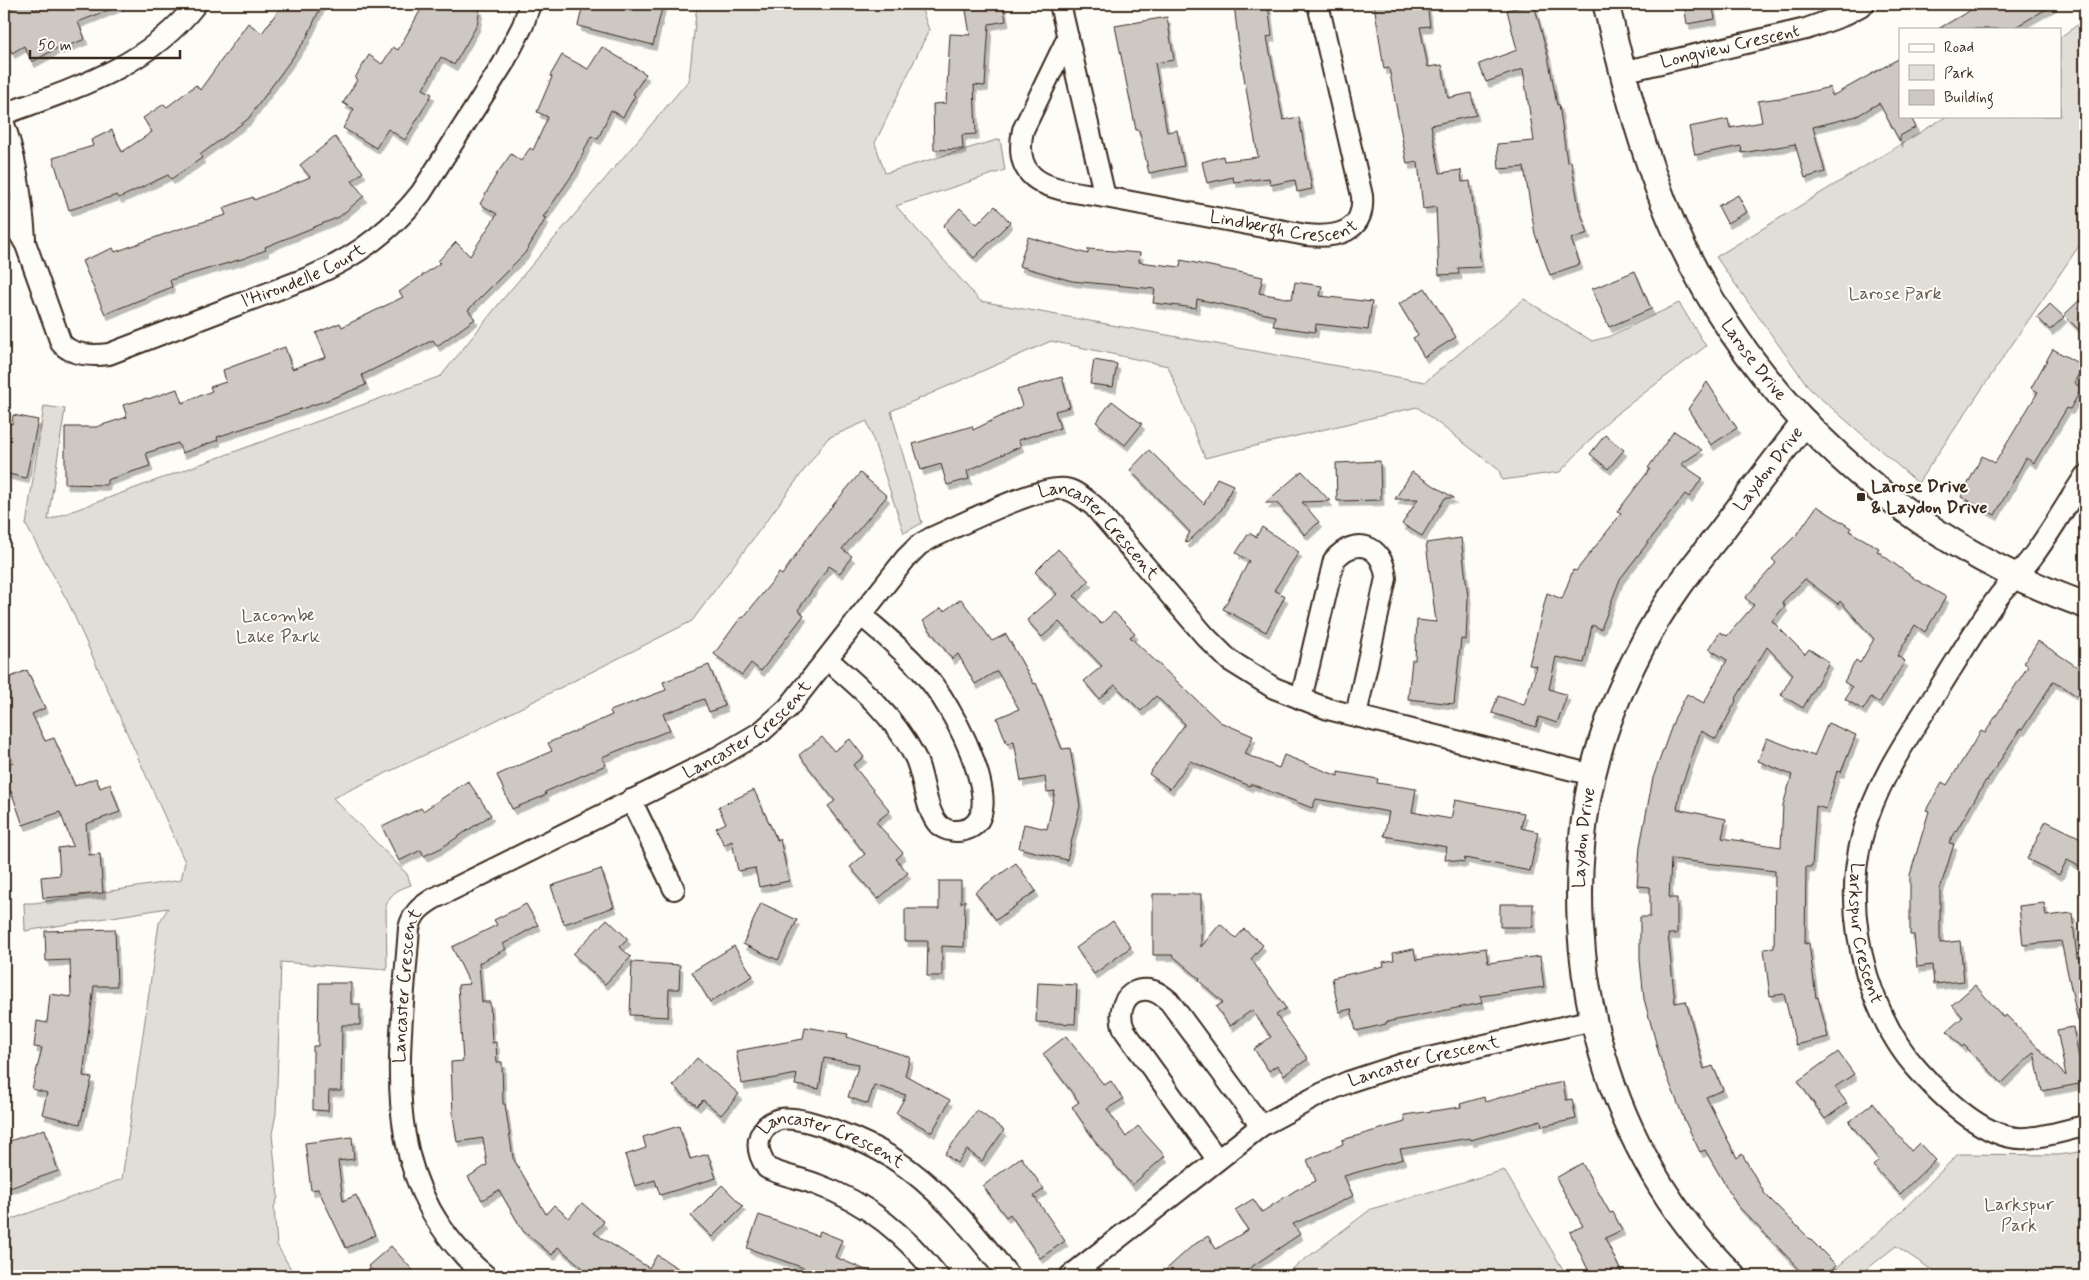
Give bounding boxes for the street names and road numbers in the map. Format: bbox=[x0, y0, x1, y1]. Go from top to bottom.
street label: Longview Crescent bbox=[1658, 19, 1802, 75]
street label: Lindbergh Crescent bbox=[1208, 205, 1363, 248]
street label: l'Hirondelle Court bbox=[239, 238, 370, 314]
street label: Larose Drive bbox=[1715, 314, 1792, 406]
street label: Laydon Drive bbox=[1728, 422, 1809, 516]
street label: Lancaster Crescent bbox=[1036, 477, 1164, 586]
street label: Lancaster Crescent bbox=[679, 675, 817, 785]
street label: Laydon Drive bbox=[1568, 785, 1602, 888]
street label: Larkspur Crescent bbox=[1843, 861, 1888, 1007]
street label: Lancaster Crescent bbox=[388, 903, 428, 1063]
street label: Lancaster Crescent bbox=[1345, 1030, 1502, 1093]
street label: Lancaster Crescent bbox=[752, 1106, 909, 1175]

